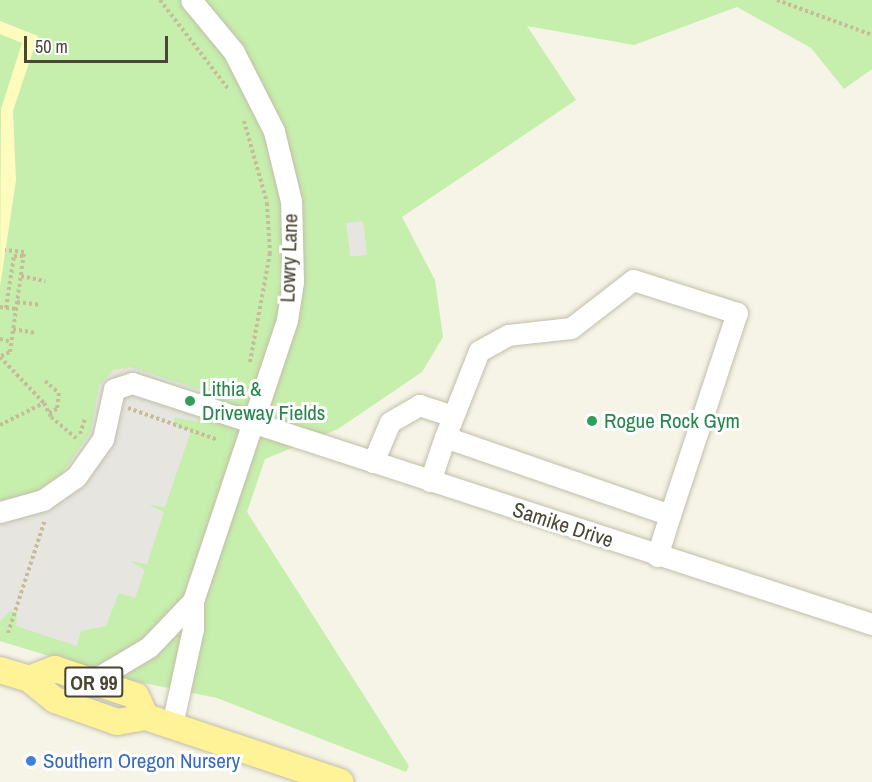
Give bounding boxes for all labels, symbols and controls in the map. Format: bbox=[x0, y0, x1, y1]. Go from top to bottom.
scale bar bbox=[27, 24, 171, 62]
text: 50 m bbox=[35, 34, 68, 59]
street label: Lowry Lane bbox=[275, 213, 303, 303]
place label: Lithia & Driveway Fields bbox=[202, 376, 325, 426]
marker: Lithia & Driveway Fields bbox=[183, 394, 197, 408]
place label: Rogue Rock Gym bbox=[604, 408, 740, 434]
marker: Rogue Rock Gym bbox=[585, 414, 599, 428]
street label: Samike Drive bbox=[510, 497, 616, 553]
road number: OR 99 bbox=[64, 665, 124, 699]
place label: Southern Oregon Nursery bbox=[43, 748, 240, 774]
marker: Southern Oregon Nursery bbox=[24, 754, 38, 768]

